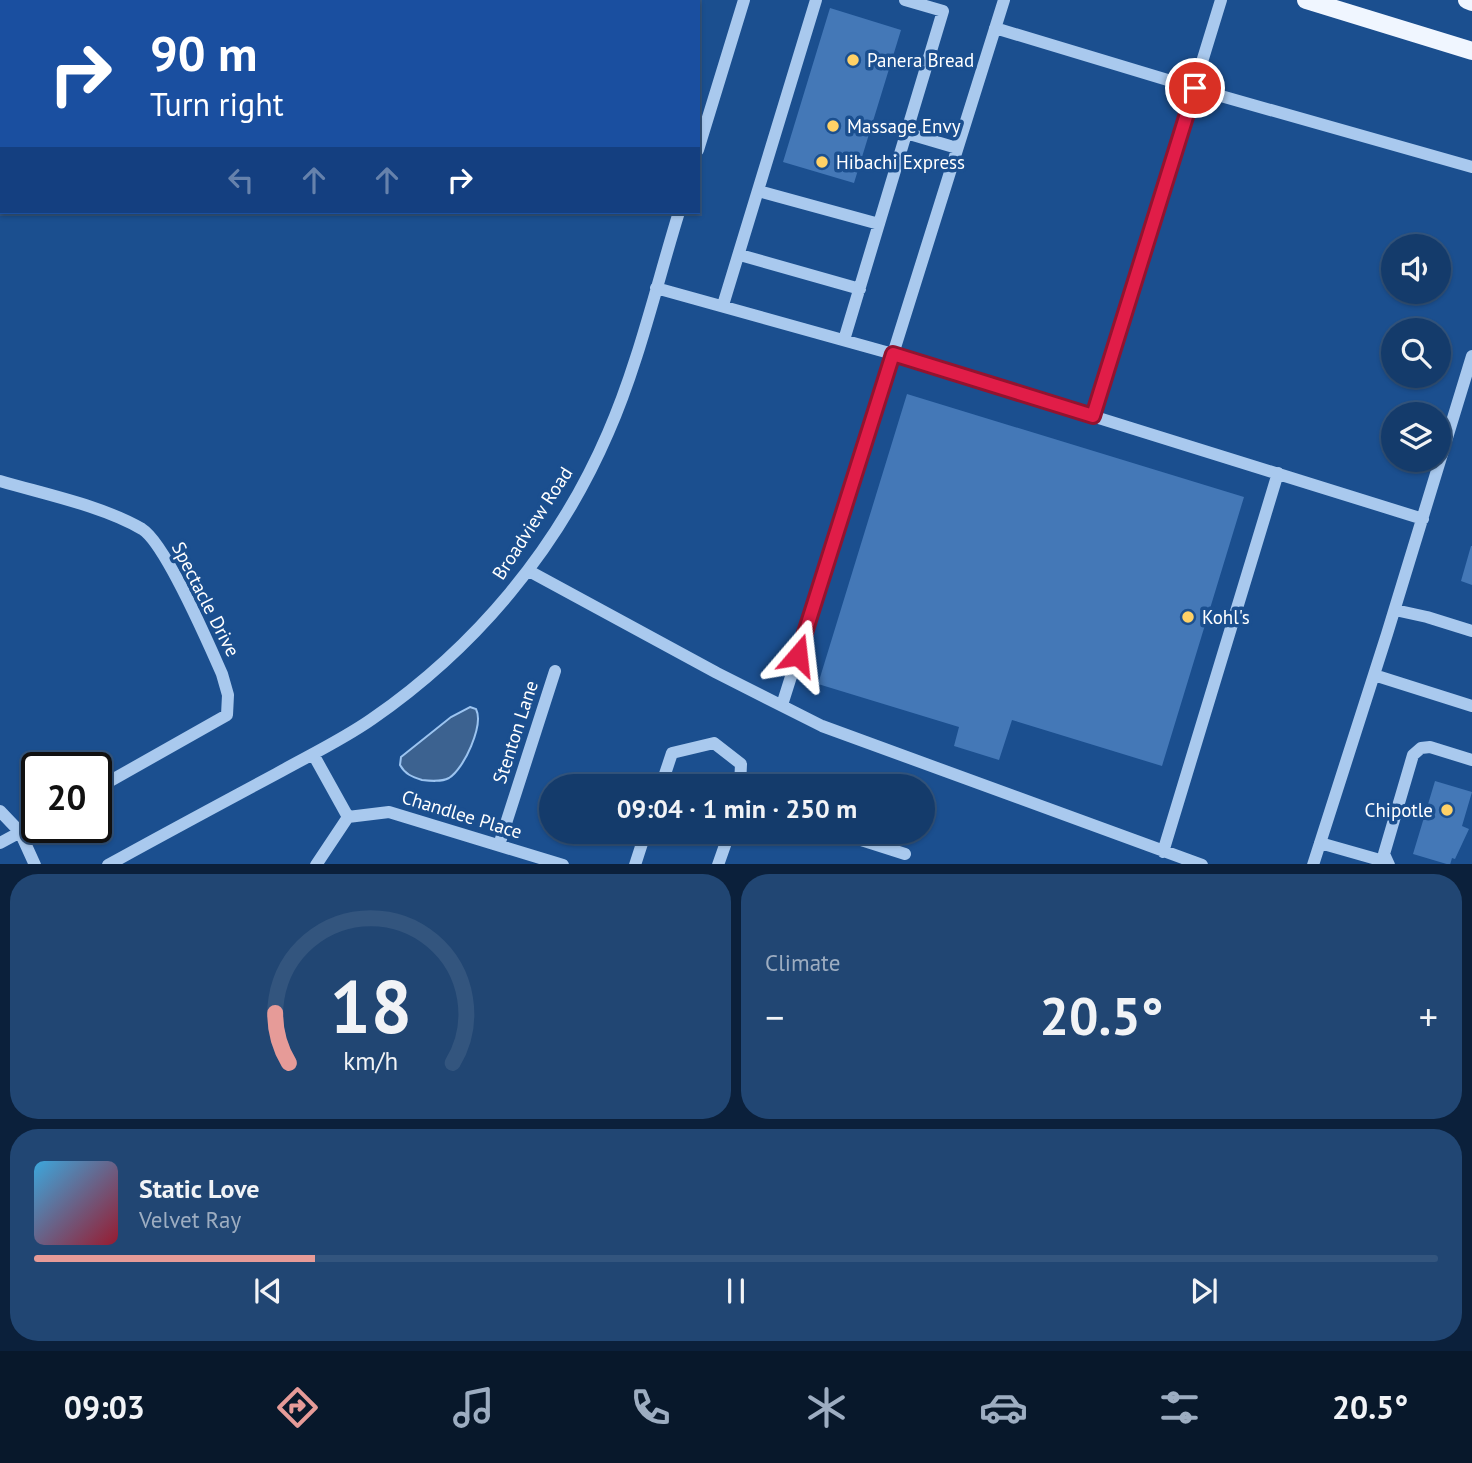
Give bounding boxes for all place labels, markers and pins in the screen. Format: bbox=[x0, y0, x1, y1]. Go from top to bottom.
place label: Panera Bread bbox=[867, 48, 974, 72]
marker: Panera Bread bbox=[845, 52, 861, 68]
pin bbox=[1165, 58, 1225, 118]
place label: Massage Envy bbox=[847, 114, 961, 138]
marker: Massage Envy bbox=[825, 118, 841, 134]
place label: Hibachi Express bbox=[836, 150, 965, 174]
marker: Hibachi Express bbox=[814, 154, 830, 170]
place label: Kohl's bbox=[1202, 605, 1250, 629]
marker: Kohl's bbox=[1180, 609, 1196, 625]
place label: Chipotle bbox=[1365, 798, 1433, 822]
marker: Chipotle bbox=[1439, 802, 1455, 818]

